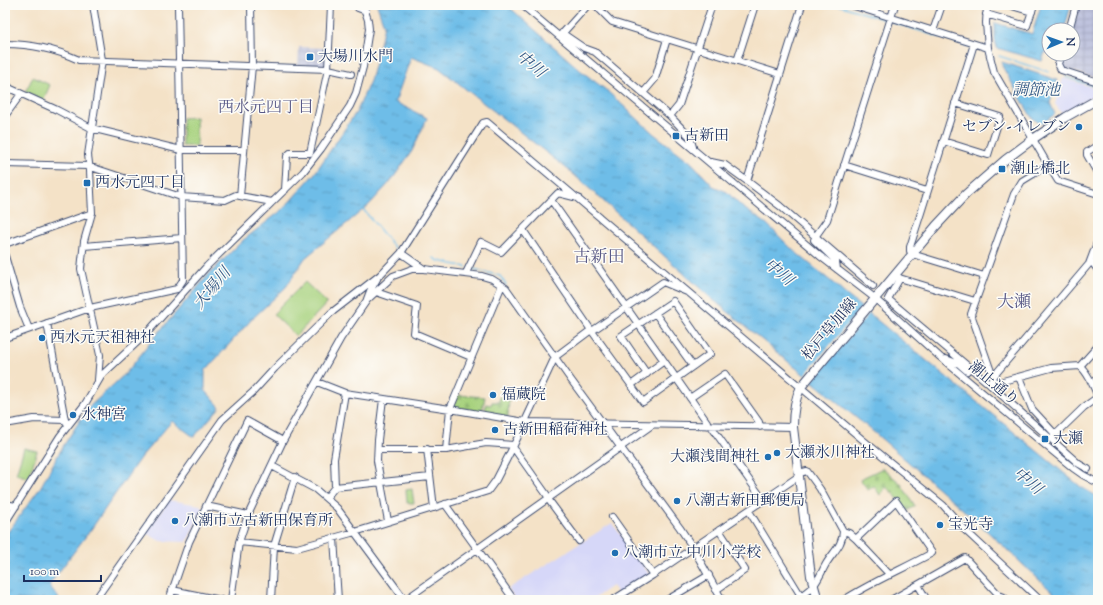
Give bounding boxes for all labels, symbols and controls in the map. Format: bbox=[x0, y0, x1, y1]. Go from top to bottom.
north arrow bbox=[1041, 22, 1081, 62]
text: N bbox=[1062, 36, 1078, 47]
water label: 中川 bbox=[510, 46, 551, 85]
place label: 大場川水門 bbox=[318, 47, 393, 68]
marker: 大場川水門 bbox=[305, 52, 315, 62]
water label: 調節池 bbox=[1012, 80, 1062, 103]
district label: 西水元四丁目 bbox=[218, 97, 314, 120]
place label: セブン-イレブン bbox=[962, 117, 1071, 138]
marker: セブン-イレブン bbox=[1074, 122, 1084, 132]
place label: 古新田 bbox=[684, 126, 729, 147]
marker: 古新田 bbox=[671, 131, 681, 141]
place label: 潮止橋北 bbox=[1010, 159, 1070, 180]
marker: 潮止橋北 bbox=[997, 164, 1007, 174]
place label: 西水元四丁目 bbox=[95, 173, 185, 194]
marker: 西水元四丁目 bbox=[82, 178, 92, 188]
district label: 古新田 bbox=[574, 246, 625, 270]
water label: 中川 bbox=[758, 254, 799, 293]
water label: 大場川 bbox=[189, 262, 239, 315]
district label: 大瀬 bbox=[997, 291, 1031, 315]
street label: 松戸草加線 bbox=[798, 295, 862, 365]
place label: 西水元天祖神社 bbox=[50, 328, 155, 349]
marker: 西水元天祖神社 bbox=[37, 333, 47, 343]
street label: 潮止通り bbox=[963, 357, 1023, 411]
place label: 福蔵院 bbox=[501, 385, 546, 406]
marker: 福蔵院 bbox=[488, 390, 498, 400]
place label: 水神宮 bbox=[81, 405, 126, 426]
marker: 水神宮 bbox=[68, 410, 78, 420]
place label: 古新田稲荷神社 bbox=[503, 420, 608, 441]
marker: 古新田稲荷神社 bbox=[490, 425, 500, 435]
place label: 大瀬 bbox=[1053, 429, 1083, 450]
marker: 大瀬 bbox=[1040, 434, 1050, 444]
place label: 大瀬氷川神社 bbox=[785, 443, 875, 464]
place label: 大瀬浅間神社 bbox=[670, 447, 760, 468]
marker: 大瀬氷川神社 bbox=[772, 448, 782, 458]
marker: 大瀬浅間神社 bbox=[763, 452, 773, 462]
water label: 中川 bbox=[1007, 463, 1048, 502]
place label: 八潮古新田郵便局 bbox=[685, 491, 805, 512]
marker: 八潮古新田郵便局 bbox=[672, 496, 682, 506]
place label: 八潮市立古新田保育所 bbox=[183, 511, 333, 532]
place label: 宝光寺 bbox=[948, 515, 993, 536]
marker: 八潮市立古新田保育所 bbox=[170, 516, 180, 526]
marker: 宝光寺 bbox=[935, 520, 945, 530]
place label: 八潮市立 中川小学校 bbox=[623, 543, 761, 564]
marker: 八潮市立 中川小学校 bbox=[610, 548, 620, 558]
scale bar bbox=[24, 557, 101, 583]
text: 100 m bbox=[30, 563, 59, 581]

